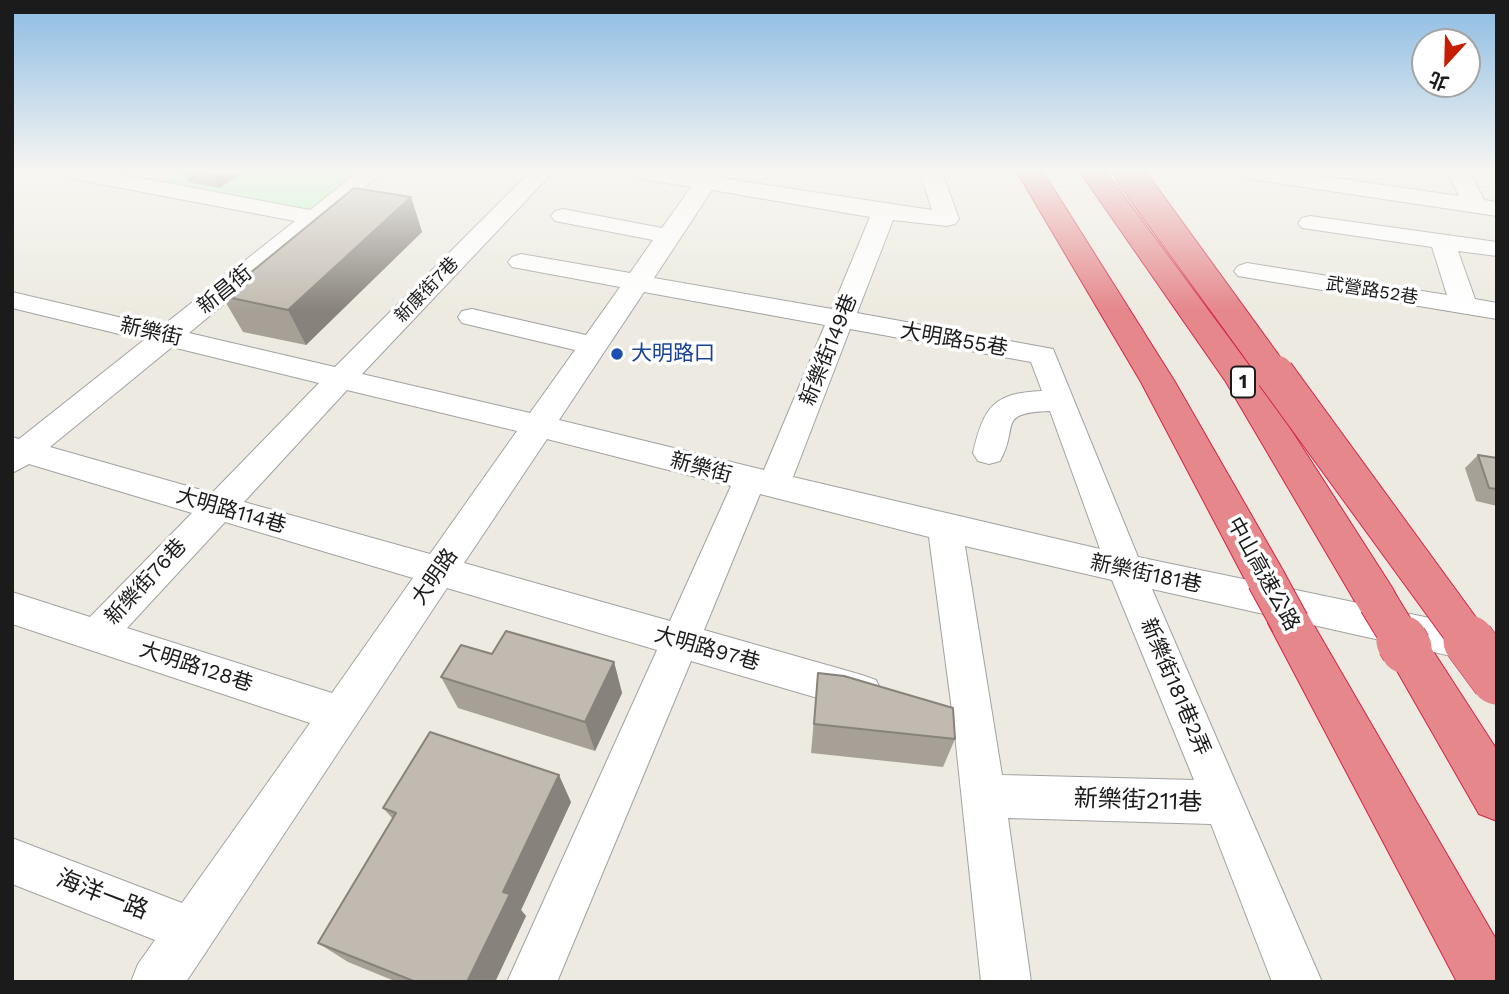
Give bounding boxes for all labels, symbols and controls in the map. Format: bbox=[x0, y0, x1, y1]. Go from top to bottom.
north arrow bbox=[1411, 28, 1481, 98]
text: 北 bbox=[1426, 67, 1452, 95]
street label: 新康街7巷 bbox=[391, 253, 463, 327]
street label: 新昌街 bbox=[193, 260, 257, 320]
street label: 武營路52巷 bbox=[1324, 273, 1420, 309]
street label: 新樂街149巷 bbox=[795, 291, 863, 409]
street label: 新樂街 bbox=[117, 313, 185, 351]
street label: 大明路55巷 bbox=[898, 318, 1010, 362]
place label: 大明路口 bbox=[631, 341, 715, 367]
marker: 大明路口 bbox=[609, 346, 625, 362]
road number: 1 bbox=[1231, 366, 1255, 398]
street label: 新樂街 bbox=[667, 448, 735, 488]
street label: 大明路114巷 bbox=[173, 483, 289, 539]
street label: 中山高速公路 bbox=[1221, 513, 1305, 635]
street label: 新樂街76巷 bbox=[100, 534, 192, 630]
street label: 大明路 bbox=[407, 544, 463, 610]
street label: 新樂街181巷 bbox=[1088, 550, 1204, 598]
street label: 新樂街181巷2弄 bbox=[1135, 615, 1215, 759]
street label: 大明路97巷 bbox=[651, 622, 763, 676]
street label: 大明路128巷 bbox=[136, 637, 256, 697]
street label: 新樂街211巷 bbox=[1073, 784, 1203, 818]
street label: 海洋一路 bbox=[52, 864, 152, 926]

